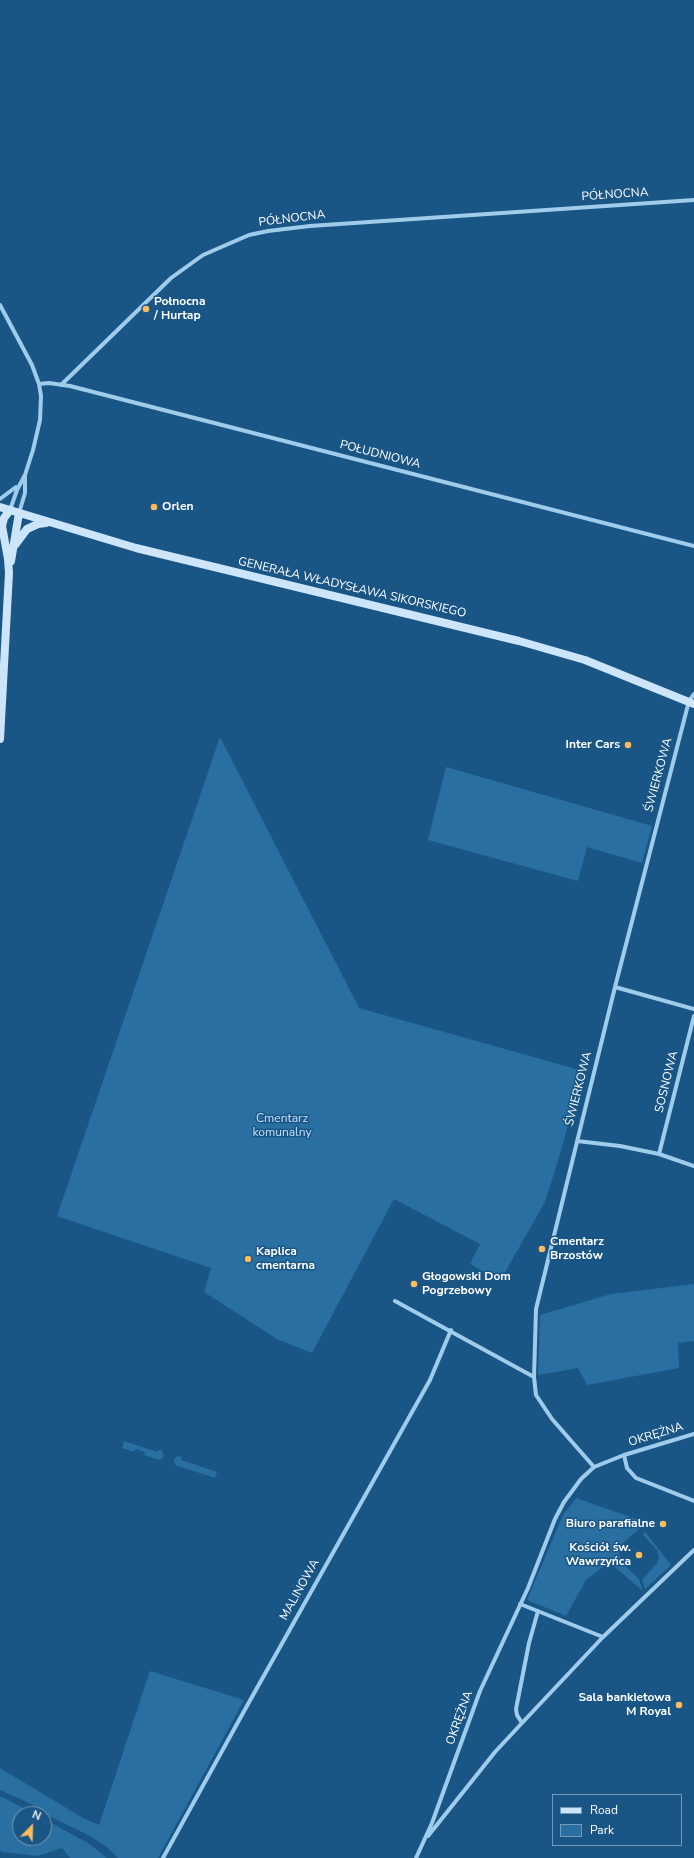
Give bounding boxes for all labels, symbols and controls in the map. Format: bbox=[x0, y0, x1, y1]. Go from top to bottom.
street label: PÓŁNOCNA bbox=[581, 185, 649, 205]
street label: PÓŁNOCNA bbox=[258, 208, 326, 230]
place label: Połnocna / Hurtap bbox=[154, 295, 205, 323]
marker: Połnocna / Hurtap bbox=[141, 304, 151, 314]
street label: POŁUDNIOWA bbox=[338, 438, 422, 472]
place label: Orlen bbox=[162, 500, 193, 514]
marker: Orlen bbox=[149, 502, 159, 512]
street label: GENERAŁA WŁADYSŁAWA SIKORSKIEGO bbox=[237, 555, 467, 621]
street label: ŚWIERKOWA bbox=[642, 736, 676, 814]
place label: Inter Cars bbox=[566, 738, 620, 752]
marker: Inter Cars bbox=[623, 740, 633, 750]
street label: ŚWIERKOWA bbox=[563, 1050, 595, 1128]
street label: SOSNOWA bbox=[652, 1050, 682, 1114]
park label: Cmentarz komunalny bbox=[252, 1112, 312, 1140]
place label: Cmentarz Brzostów bbox=[550, 1235, 604, 1263]
marker: Cmentarz Brzostów bbox=[537, 1244, 547, 1254]
place label: Kaplica cmentarna bbox=[256, 1245, 315, 1273]
marker: Kaplica cmentarna bbox=[243, 1254, 253, 1264]
place label: Głogowski Dom Pogrzebowy bbox=[422, 1270, 511, 1298]
marker: Głogowski Dom Pogrzebowy bbox=[409, 1279, 419, 1289]
street label: OKRĘŻNA bbox=[627, 1420, 685, 1450]
place label: Biuro parafialne bbox=[566, 1517, 655, 1531]
marker: Biuro parafialne bbox=[658, 1519, 668, 1529]
place label: Kościół św. Wawrzyńca bbox=[566, 1541, 631, 1569]
marker: Kościół św. Wawrzyńca bbox=[634, 1550, 644, 1560]
street label: MALINOWA bbox=[277, 1557, 323, 1623]
street label: OKRĘŻNA bbox=[444, 1689, 476, 1747]
place label: Sala bankietowa M Royal bbox=[578, 1691, 671, 1719]
marker: Sala bankietowa M Royal bbox=[674, 1700, 684, 1710]
legend bbox=[552, 1794, 682, 1846]
text: Road bbox=[590, 1802, 618, 1818]
north arrow bbox=[12, 1806, 52, 1846]
text: N bbox=[30, 1807, 43, 1824]
text: Park bbox=[590, 1822, 614, 1838]

